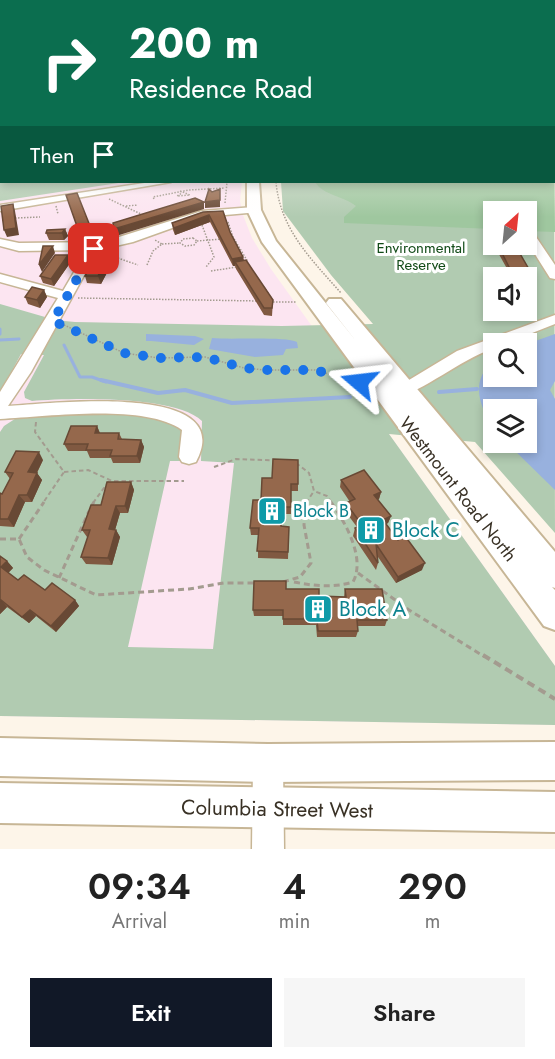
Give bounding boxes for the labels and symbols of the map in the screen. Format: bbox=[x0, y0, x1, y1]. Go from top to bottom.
north arrow bbox=[483, 201, 537, 255]
pin bbox=[68, 223, 119, 274]
park label: Environmental Reserve bbox=[376, 237, 466, 276]
position arrow bbox=[327, 350, 391, 414]
street label: Westmount Road North bbox=[393, 411, 523, 567]
building icon: Block B bbox=[256, 495, 288, 527]
place label: Block B bbox=[293, 498, 349, 524]
building icon: Block C bbox=[355, 514, 387, 546]
place label: Block C bbox=[392, 515, 460, 545]
building icon: Block A bbox=[302, 593, 334, 625]
place label: Block A bbox=[339, 594, 407, 624]
street label: Columbia Street West bbox=[181, 792, 373, 826]

